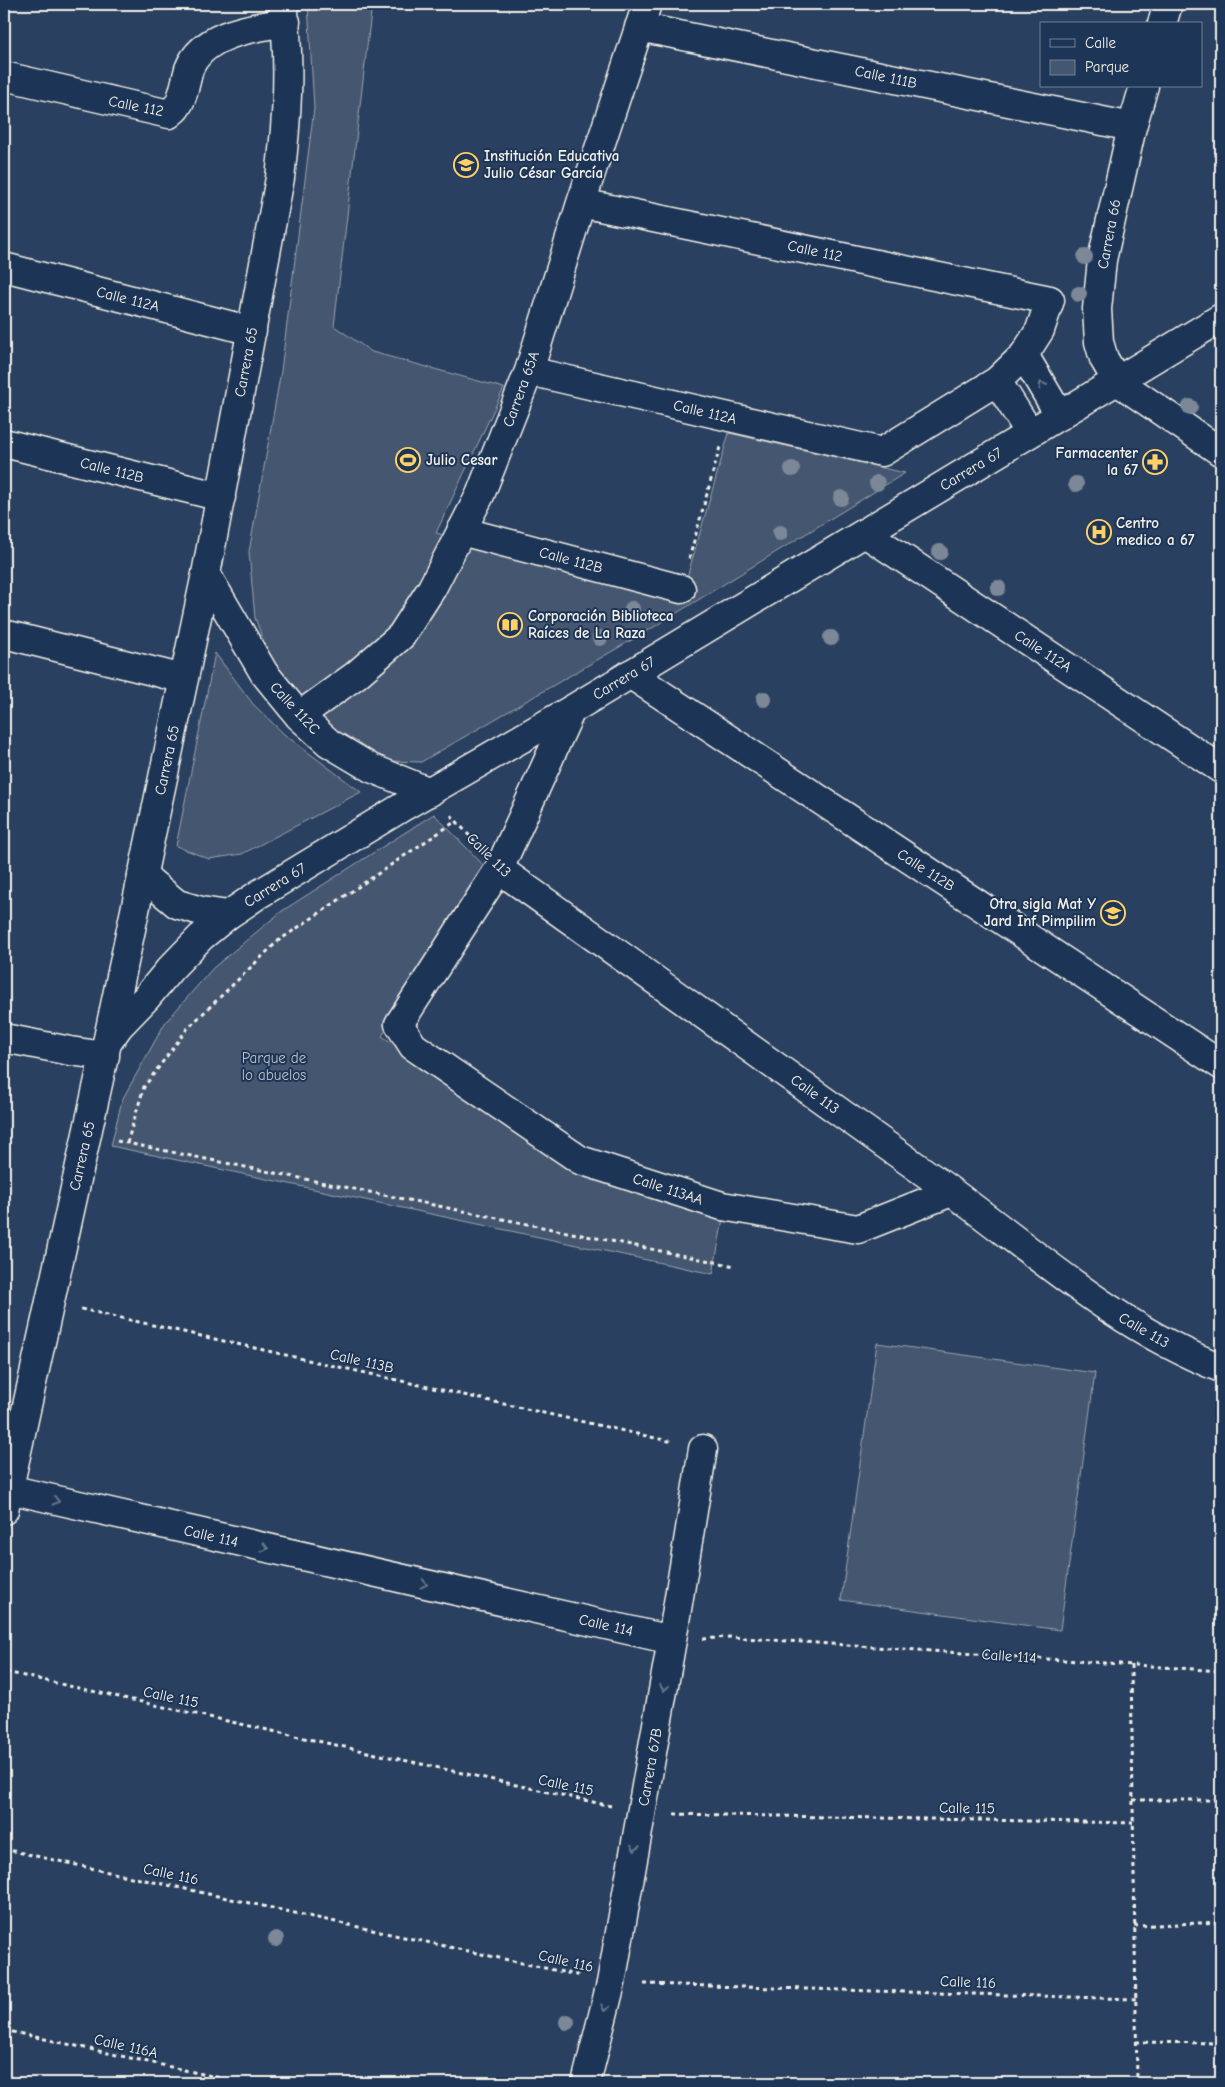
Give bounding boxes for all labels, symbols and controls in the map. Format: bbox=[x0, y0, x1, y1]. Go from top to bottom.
legend bbox=[1040, 22, 1202, 88]
text: Calle bbox=[1085, 34, 1117, 52]
text: Parque bbox=[1085, 58, 1130, 76]
street label: Calle 111B bbox=[853, 62, 919, 92]
street label: Calle 112 bbox=[107, 92, 165, 120]
place label: Institución Educativa Julio César García bbox=[484, 147, 619, 182]
school or university icon: Institución Educativa Julio César García bbox=[453, 152, 479, 178]
street label: Carrera 66 bbox=[1093, 198, 1125, 270]
street label: Calle 112 bbox=[786, 236, 844, 266]
street label: Calle 112A bbox=[95, 282, 162, 316]
street label: Carrera 65 bbox=[230, 326, 262, 398]
street label: Carrera 65A bbox=[499, 348, 543, 429]
one-way arrow bbox=[1038, 382, 1048, 391]
street label: Calle 112A bbox=[672, 396, 739, 428]
street label: Carrera 67 bbox=[936, 443, 1006, 495]
place label: Farmacenter la 67 bbox=[1056, 444, 1138, 479]
sports icon: Julio Cesar bbox=[395, 447, 421, 473]
pharmacy icon: Farmacenter la 67 bbox=[1142, 449, 1168, 475]
place label: Julio Cesar bbox=[426, 451, 498, 469]
street label: Calle 112B bbox=[78, 453, 146, 487]
place label: Centro medico a 67 bbox=[1116, 514, 1195, 549]
hospital icon: Centro medico a 67 bbox=[1086, 519, 1112, 545]
street label: Calle 112B bbox=[537, 543, 605, 577]
place label: Corporación Biblioteca Raíces de La Raza bbox=[528, 607, 674, 642]
library icon: Corporación Biblioteca Raíces de La Raza bbox=[497, 612, 523, 638]
street label: Calle 112A bbox=[1011, 626, 1075, 676]
street label: Carrera 67 bbox=[589, 652, 659, 704]
street label: Calle 112C bbox=[266, 678, 324, 738]
street label: Carrera 65 bbox=[151, 724, 183, 796]
street label: Calle 113 bbox=[463, 829, 515, 881]
street label: Calle 112B bbox=[894, 845, 958, 895]
street label: Carrera 67 bbox=[241, 859, 309, 911]
place label: Otra sigla Mat Y Jard Inf Pimpilim bbox=[984, 895, 1096, 930]
school or university icon: Otra sigla Mat Y Jard Inf Pimpilim bbox=[1100, 900, 1126, 926]
park label: Parque de lo abuelos bbox=[242, 1049, 307, 1084]
street label: Calle 113 bbox=[787, 1070, 843, 1118]
street label: Carrera 65 bbox=[65, 1119, 99, 1193]
street label: Calle 113AA bbox=[631, 1169, 706, 1209]
street label: Calle 113 bbox=[1115, 1308, 1173, 1352]
street label: Calle 113B bbox=[328, 1345, 396, 1377]
one-way arrow bbox=[51, 1495, 60, 1506]
street label: Calle 114 bbox=[182, 1521, 240, 1551]
one-way arrow bbox=[261, 1542, 270, 1553]
one-way arrow bbox=[419, 1578, 428, 1589]
street label: Calle 114 bbox=[577, 1610, 635, 1640]
street label: Calle 114 bbox=[981, 1645, 1037, 1667]
street label: Calle 115 bbox=[142, 1682, 200, 1712]
one-way arrow bbox=[659, 1684, 669, 1693]
street label: Carrera 67B bbox=[634, 1727, 666, 1807]
street label: Calle 115 bbox=[537, 1770, 595, 1800]
street label: Calle 115 bbox=[939, 1799, 995, 1817]
one-way arrow bbox=[631, 1844, 641, 1853]
street label: Calle 116 bbox=[142, 1859, 200, 1889]
street label: Calle 116 bbox=[537, 1946, 595, 1976]
street label: Calle 116 bbox=[940, 1972, 996, 1992]
one-way arrow bbox=[600, 2003, 611, 2012]
street label: Calle 116A bbox=[92, 2030, 160, 2062]

